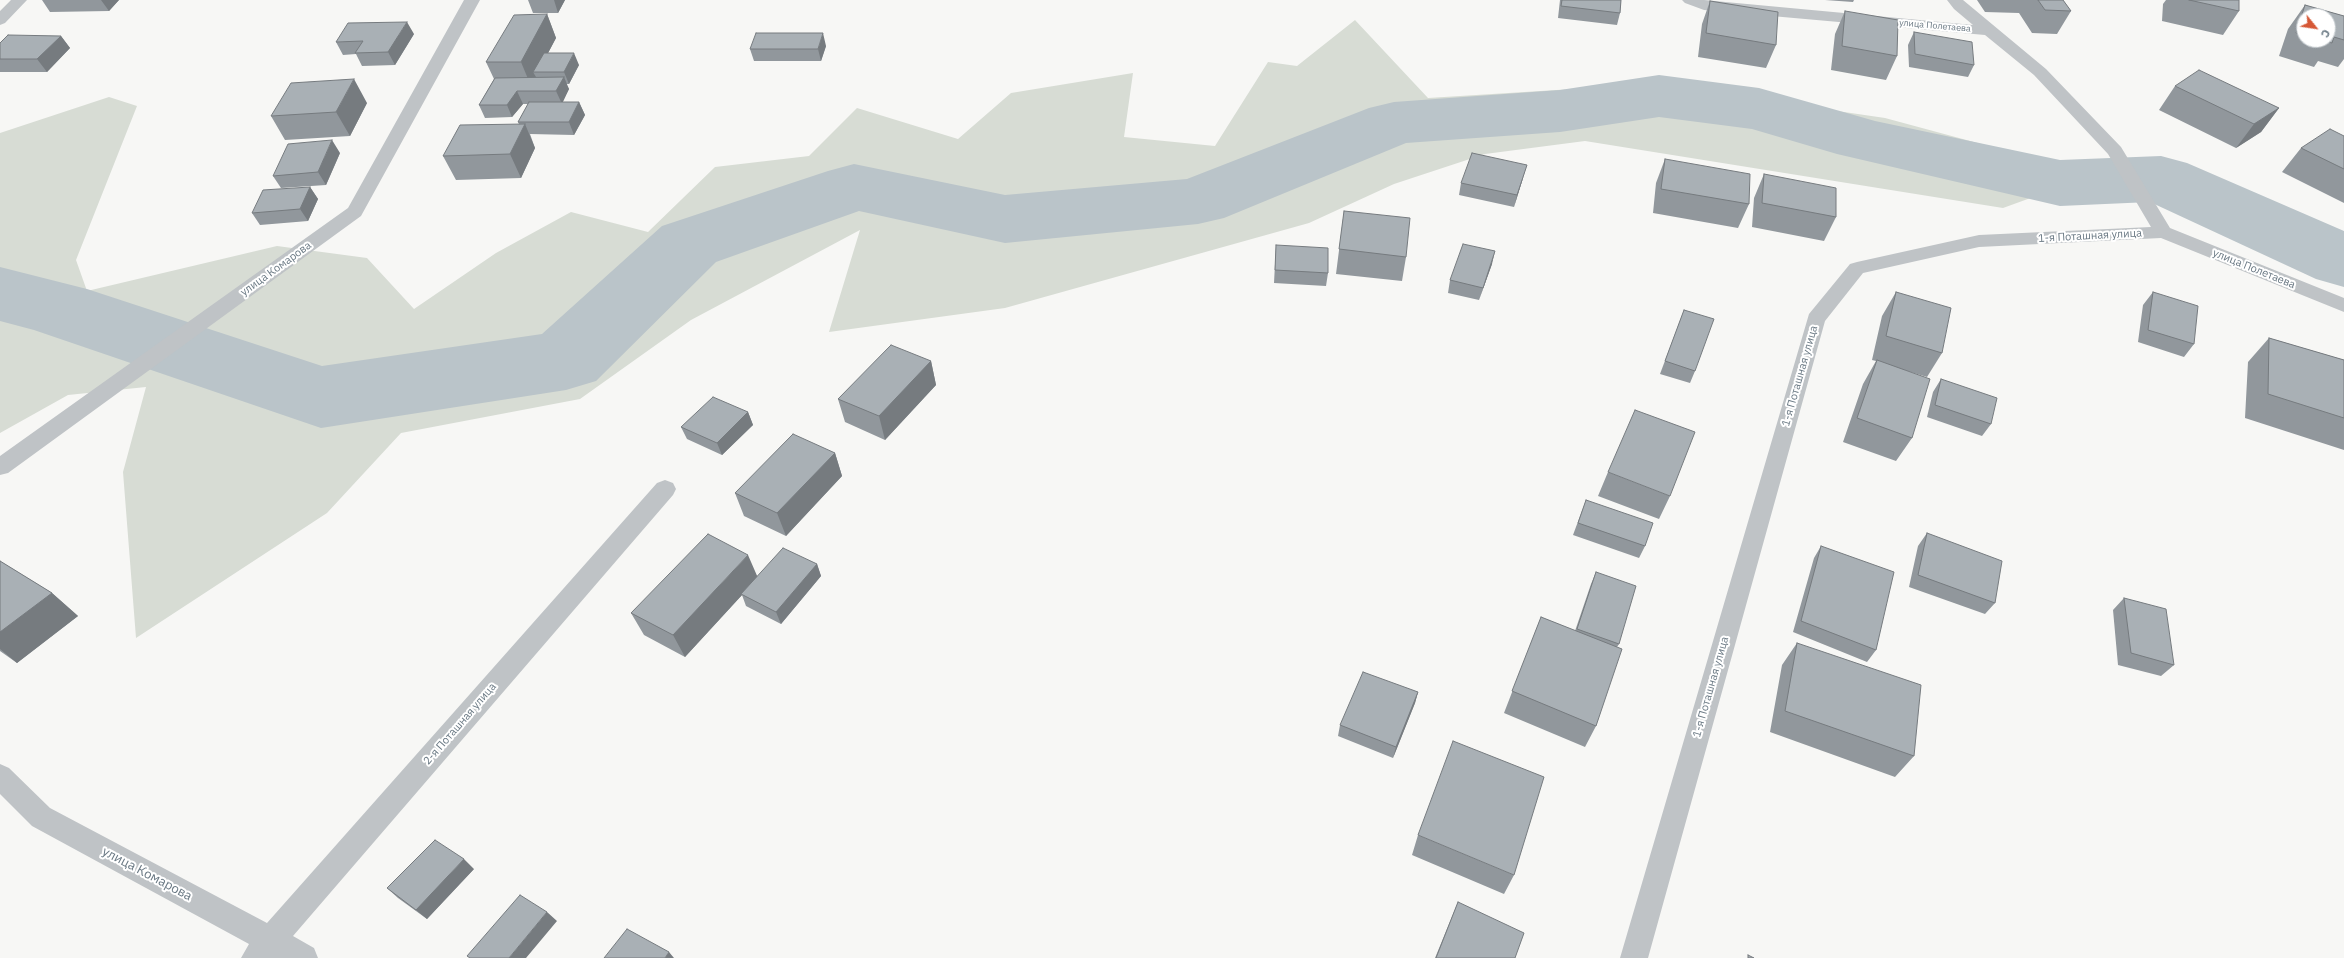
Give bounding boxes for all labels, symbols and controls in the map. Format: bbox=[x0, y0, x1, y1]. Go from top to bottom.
north arrow bbox=[2296, 8, 2336, 48]
street label: улица Полетаева bbox=[1899, 17, 1971, 35]
text: С bbox=[2318, 27, 2333, 40]
street label: 1-я Поташная улица bbox=[2038, 227, 2142, 245]
street label: улица Комарова bbox=[238, 239, 314, 299]
street label: улица Полетаева bbox=[2211, 246, 2297, 292]
street label: 1-я Поташная улица bbox=[1779, 324, 1821, 428]
street label: 1-я Поташная улица bbox=[1690, 635, 1732, 739]
street label: 2-я Поташная улица bbox=[421, 680, 499, 768]
street label: улица Комарова bbox=[99, 844, 195, 904]

